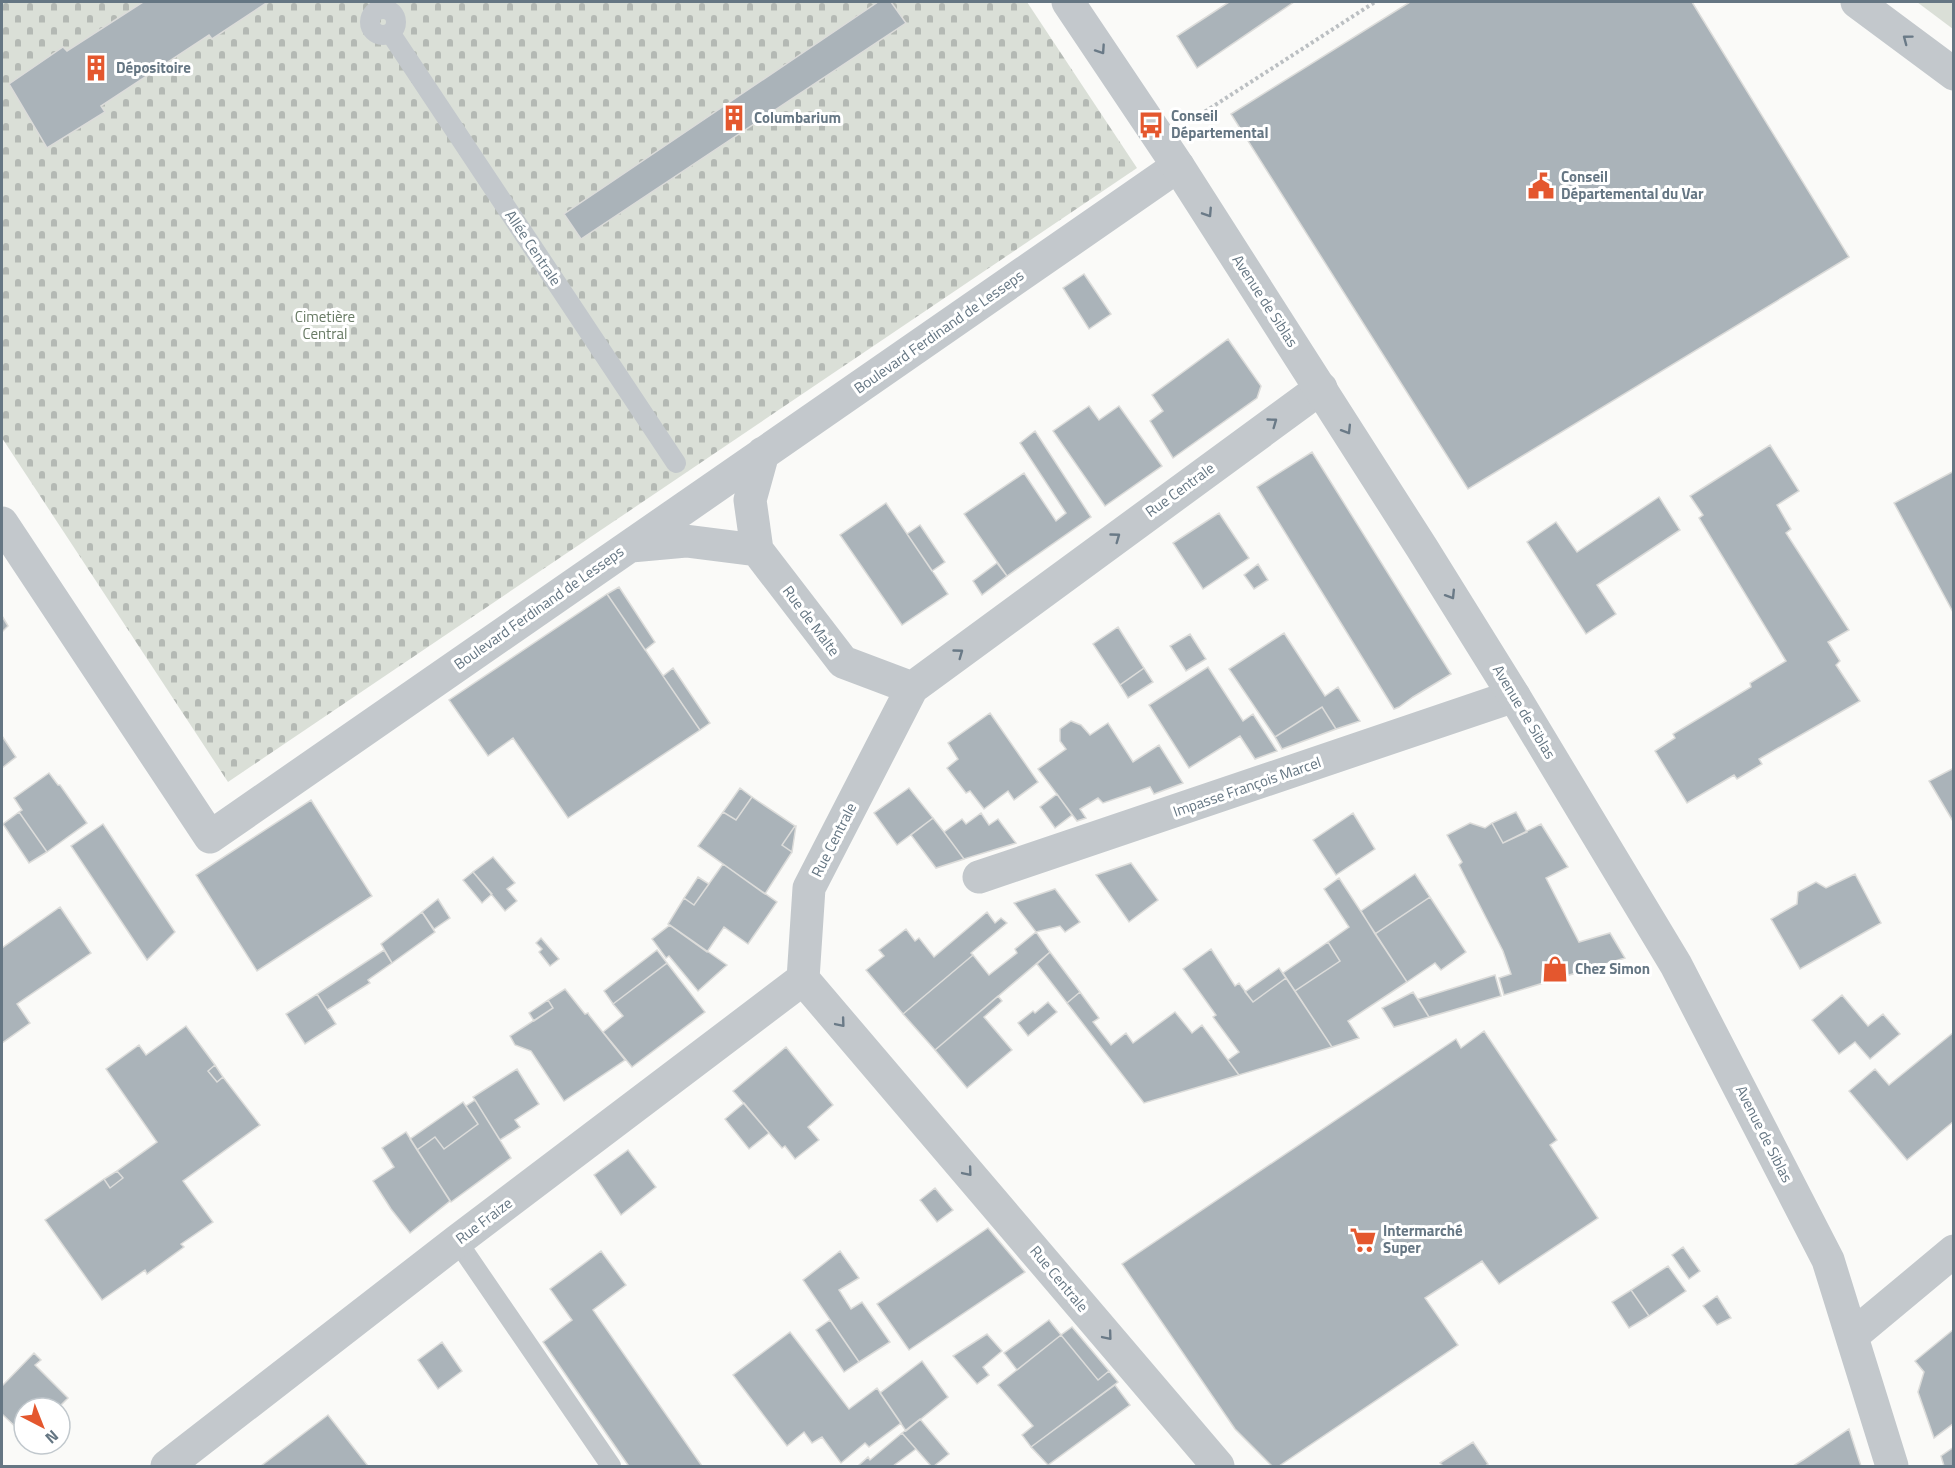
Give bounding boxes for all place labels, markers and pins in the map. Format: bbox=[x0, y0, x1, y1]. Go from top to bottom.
building icon: Dépositoire bbox=[81, 53, 111, 83]
place label: Dépositoire bbox=[116, 56, 191, 79]
building icon: Columbarium bbox=[719, 103, 749, 133]
place label: Conseil Départemental bbox=[1171, 104, 1268, 144]
place label: Columbarium bbox=[754, 106, 841, 129]
bus stop icon: Conseil Départemental bbox=[1136, 110, 1166, 140]
place label: Conseil Départemental du Var bbox=[1561, 165, 1704, 205]
public building icon: Conseil Départemental du Var bbox=[1526, 171, 1556, 201]
shop icon: Chez Simon bbox=[1540, 954, 1570, 984]
place label: Chez Simon bbox=[1575, 957, 1650, 980]
place label: Intermarché Super bbox=[1383, 1219, 1463, 1259]
supermarket icon: Intermarché Super bbox=[1348, 1225, 1378, 1255]

